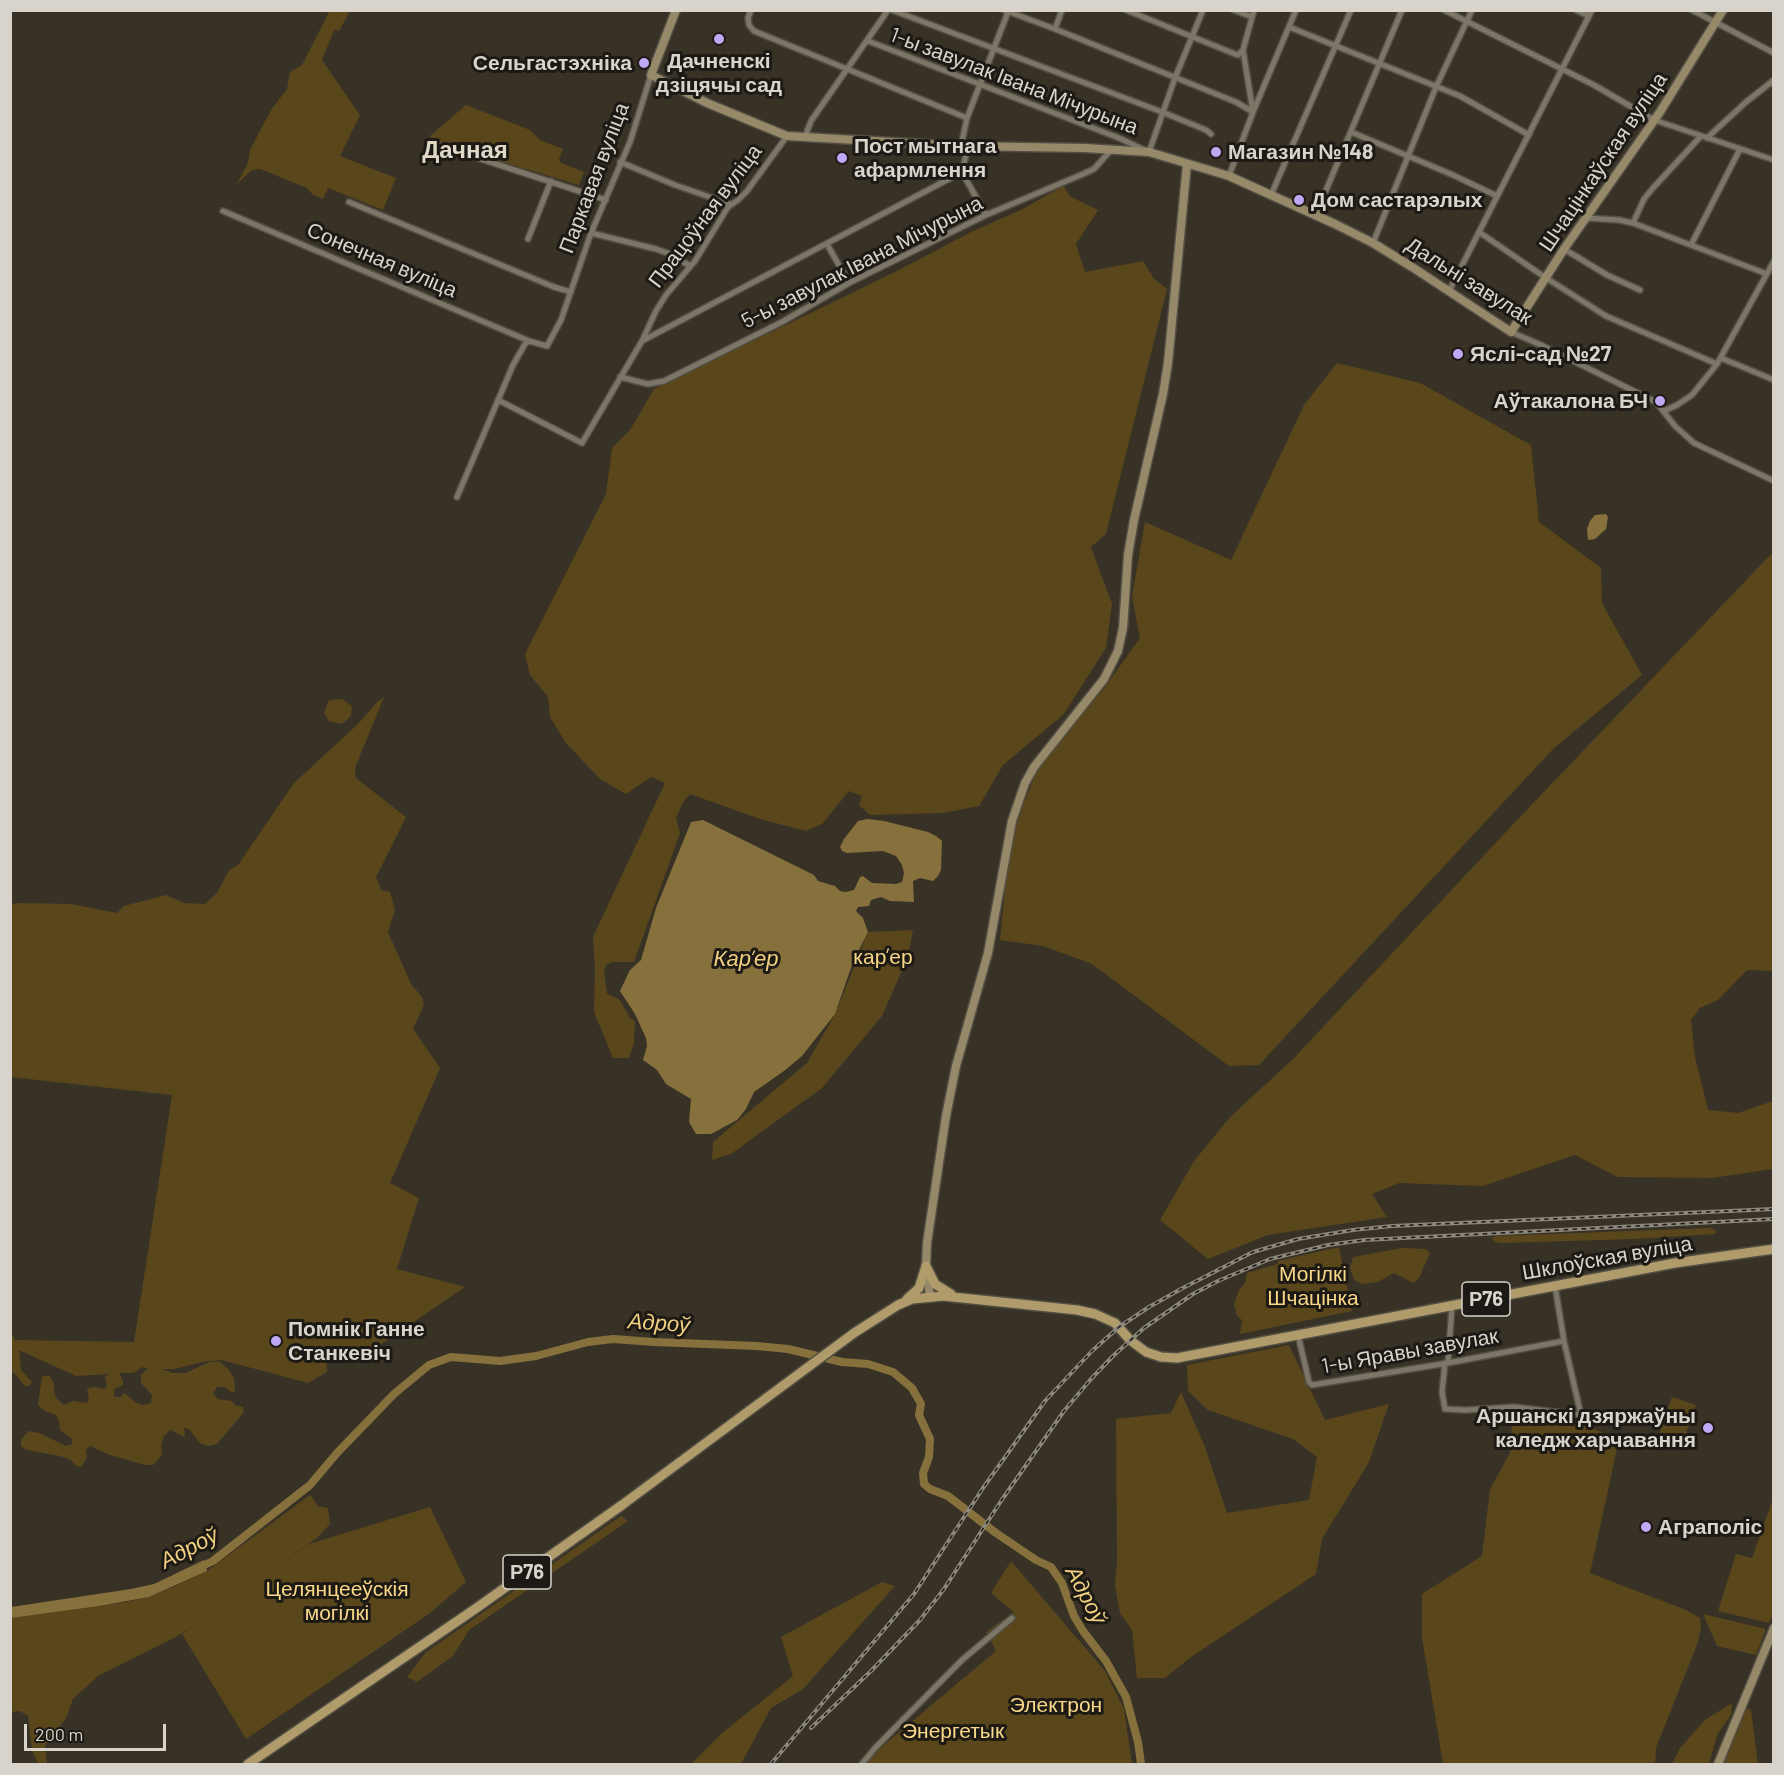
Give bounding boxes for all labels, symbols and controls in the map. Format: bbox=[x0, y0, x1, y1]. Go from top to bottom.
street label: 1-ы завулак Івана Мічурына bbox=[886, 22, 1142, 140]
marker: Дачненскі дзіцячы сад bbox=[712, 32, 726, 46]
place label: Дачненскі дзіцячы сад bbox=[656, 48, 782, 98]
place label: Сельгастэхніка bbox=[473, 50, 632, 76]
marker: Сельгастэхніка bbox=[637, 56, 651, 70]
street label: Шчацінкаўская вуліца bbox=[1534, 68, 1672, 256]
street label: Паркавая вуліца bbox=[554, 99, 634, 257]
place label: Пост мытнага афармлення bbox=[854, 133, 996, 183]
district label: Дачная bbox=[422, 136, 508, 164]
street label: Працоўная вуліца bbox=[643, 139, 767, 293]
place label: Магазин №148 bbox=[1228, 139, 1373, 165]
marker: Магазин №148 bbox=[1209, 145, 1223, 159]
marker: Пост мытнага афармлення bbox=[835, 151, 849, 165]
place label: Дом састарэлых bbox=[1311, 187, 1482, 213]
street label: 5-ы завулак Івана Мічурына bbox=[737, 190, 987, 334]
marker: Дом састарэлых bbox=[1292, 193, 1306, 207]
street label: Сонечная вуліца bbox=[303, 217, 461, 303]
street label: Дальні завулак bbox=[1401, 232, 1537, 330]
place label: Яслі-сад №27 bbox=[1470, 341, 1611, 367]
marker: Яслі-сад №27 bbox=[1451, 347, 1465, 361]
place label: Аўтакалона БЧ bbox=[1493, 388, 1648, 414]
marker: Аўтакалона БЧ bbox=[1653, 394, 1667, 408]
park label: карʼер bbox=[853, 944, 913, 970]
water label: Карʼер bbox=[714, 946, 778, 972]
street label: Шклоўская вуліца bbox=[1520, 1231, 1694, 1285]
park label: Могілкі Шчацінка bbox=[1267, 1261, 1359, 1311]
road number: Р76 bbox=[1462, 1282, 1510, 1316]
water label: Адроў bbox=[627, 1308, 691, 1338]
place label: Помнік Ганне Станкевіч bbox=[288, 1316, 425, 1366]
street label: 1-ы Яравы завулак bbox=[1320, 1323, 1500, 1379]
marker: Помнік Ганне Станкевіч bbox=[269, 1334, 283, 1348]
place label: Аршанскі дзяржаўны каледж харчавання bbox=[1476, 1403, 1696, 1453]
marker: Аршанскі дзяржаўны каледж харчавання bbox=[1701, 1421, 1715, 1435]
place label: Аграполіс bbox=[1658, 1514, 1762, 1540]
marker: Аграполіс bbox=[1639, 1520, 1653, 1534]
water label: Адроў bbox=[155, 1522, 223, 1574]
road number: Р76 bbox=[503, 1555, 551, 1589]
water label: Адроў bbox=[1060, 1561, 1112, 1629]
park label: Целянцееўскія могілкі bbox=[265, 1576, 409, 1626]
park label: Электрон bbox=[1010, 1692, 1102, 1718]
scale bar bbox=[27, 1712, 170, 1750]
park label: Энергетык bbox=[902, 1718, 1004, 1744]
text: 200 m bbox=[35, 1723, 83, 1745]

